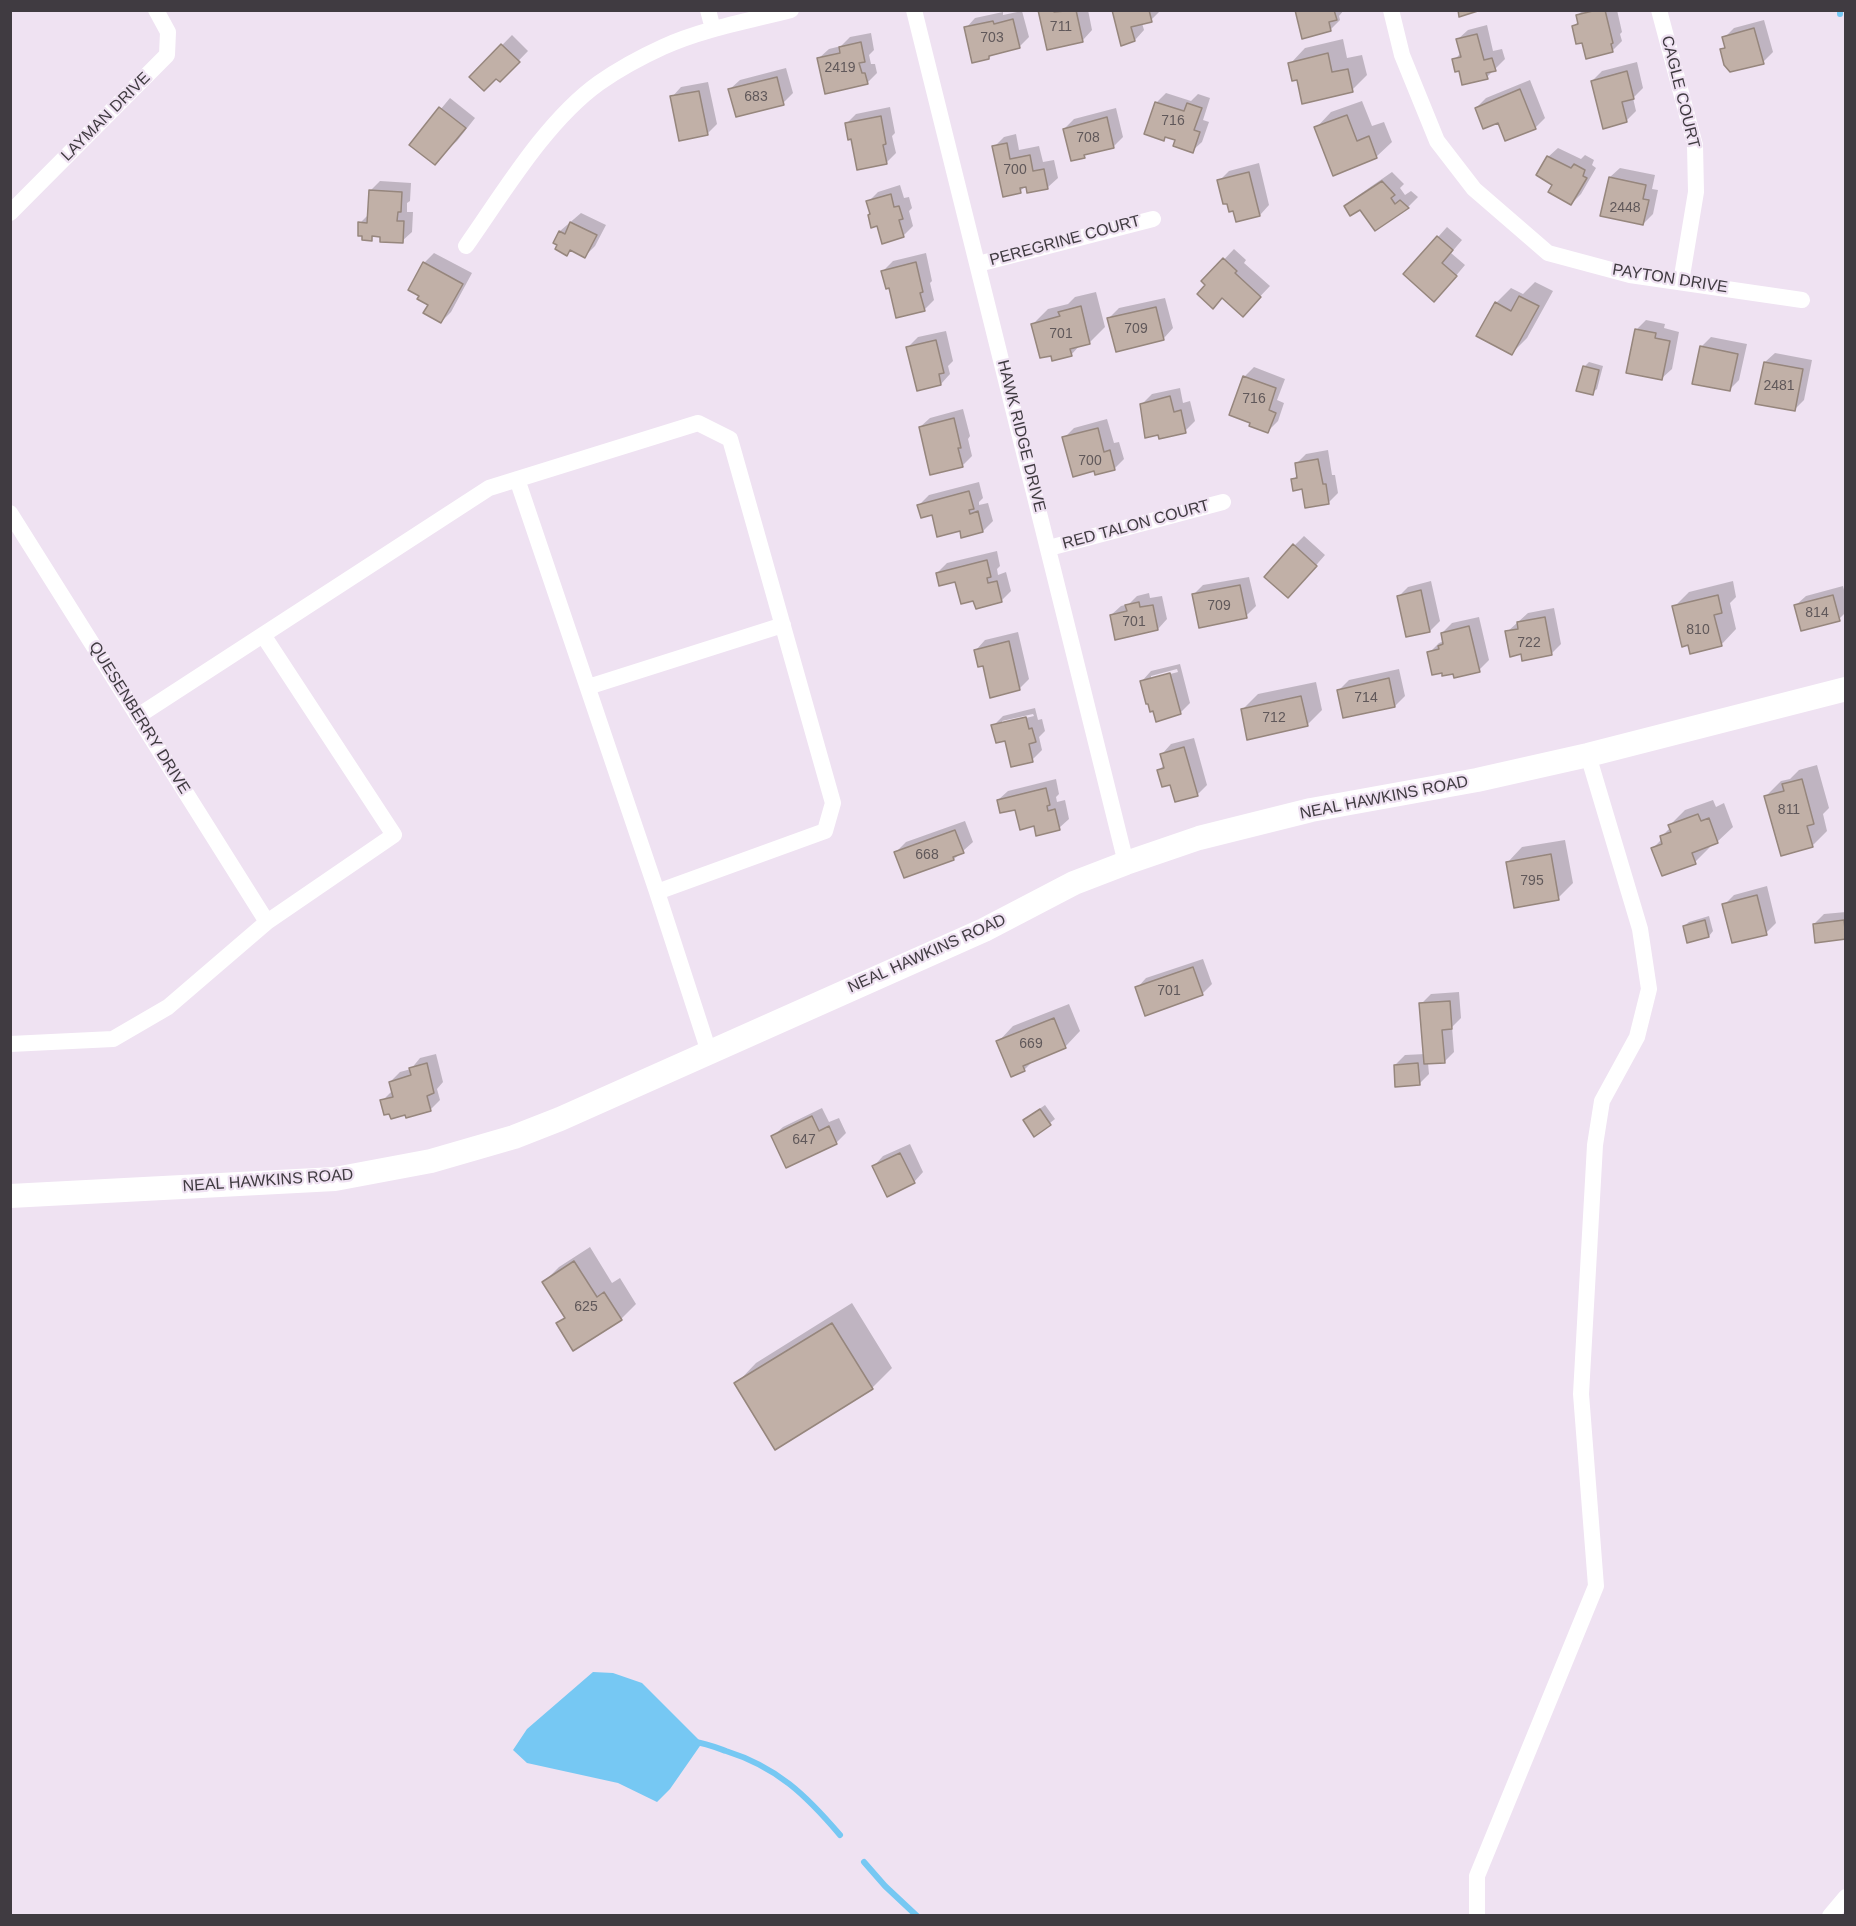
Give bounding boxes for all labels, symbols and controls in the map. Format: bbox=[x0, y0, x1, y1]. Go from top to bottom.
house number: 711 bbox=[1050, 19, 1072, 35]
house number: 703 bbox=[980, 30, 1004, 46]
street label: CAGLE COURT bbox=[1657, 34, 1703, 150]
house number: 2419 bbox=[824, 60, 856, 76]
street label: LAYMAN DRIVE bbox=[58, 69, 154, 165]
house number: 683 bbox=[744, 89, 768, 105]
house number: 716 bbox=[1161, 113, 1185, 129]
house number: 708 bbox=[1076, 130, 1100, 146]
house number: 700 bbox=[1003, 162, 1027, 178]
house number: 2448 bbox=[1609, 200, 1641, 216]
street label: PEREGRINE COURT bbox=[988, 212, 1142, 270]
street label: PAYTON DRIVE bbox=[1611, 260, 1729, 298]
house number: 709 bbox=[1124, 321, 1148, 337]
house number: 701 bbox=[1049, 326, 1073, 342]
street label: HAWK RIDGE DRIVE bbox=[993, 358, 1049, 514]
house number: 2481 bbox=[1763, 378, 1795, 394]
house number: 716 bbox=[1242, 391, 1266, 407]
house number: 700 bbox=[1078, 453, 1102, 469]
street label: RED TALON COURT bbox=[1060, 496, 1212, 554]
house number: 709 bbox=[1207, 598, 1231, 614]
house number: 814 bbox=[1805, 605, 1829, 621]
house number: 701 bbox=[1122, 614, 1146, 630]
house number: 810 bbox=[1686, 622, 1710, 638]
house number: 722 bbox=[1517, 635, 1541, 651]
street label: QUESENBERRY DRIVE bbox=[84, 638, 194, 798]
house number: 714 bbox=[1354, 690, 1378, 706]
house number: 712 bbox=[1262, 710, 1286, 726]
street label: NEAL HAWKINS ROAD bbox=[1298, 772, 1470, 824]
house number: 811 bbox=[1778, 802, 1800, 818]
house number: 668 bbox=[915, 847, 939, 863]
house number: 795 bbox=[1520, 873, 1544, 889]
street label: NEAL HAWKINS ROAD bbox=[845, 910, 1009, 998]
house number: 701 bbox=[1157, 983, 1181, 999]
house number: 669 bbox=[1019, 1036, 1043, 1052]
house number: 647 bbox=[792, 1132, 816, 1148]
street label: NEAL HAWKINS ROAD bbox=[182, 1165, 354, 1197]
house number: 625 bbox=[574, 1299, 598, 1315]

